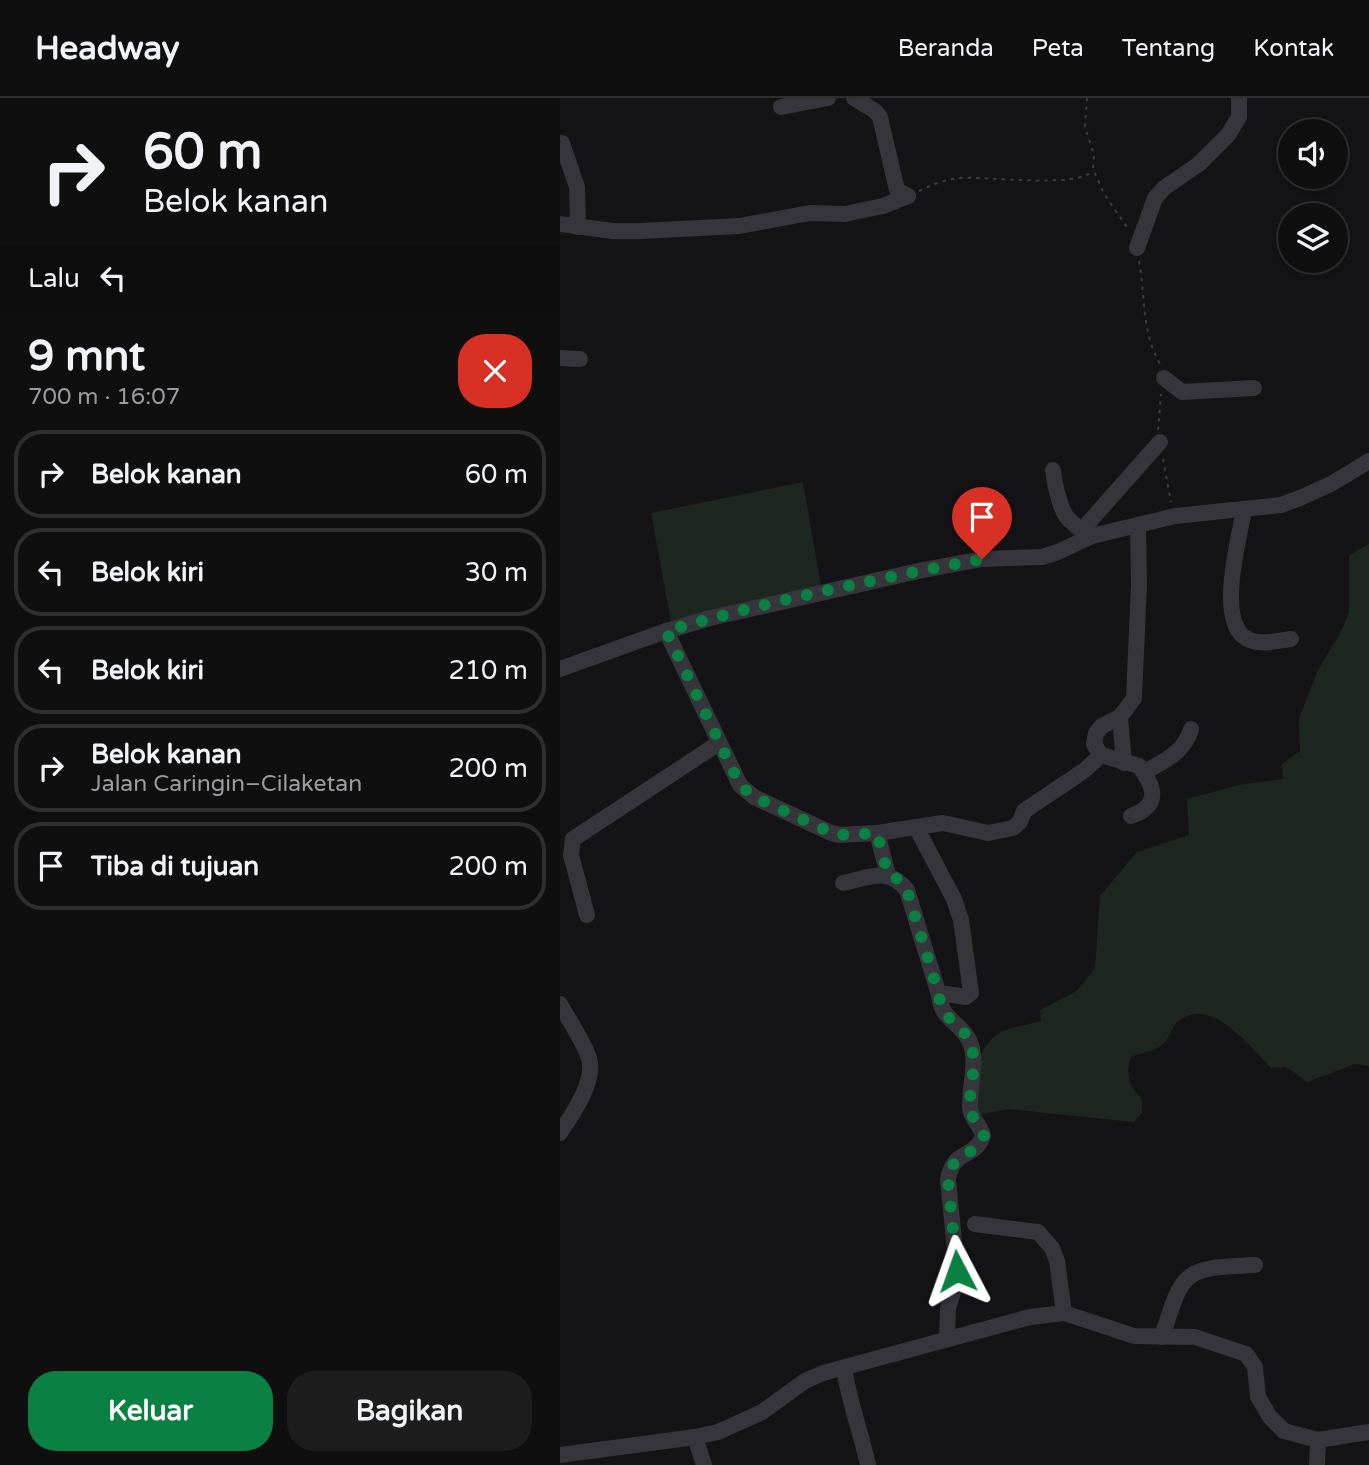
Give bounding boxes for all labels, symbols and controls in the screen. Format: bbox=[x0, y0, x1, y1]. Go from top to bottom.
text: Headway bbox=[35, 29, 179, 68]
text: Beranda bbox=[898, 34, 994, 63]
text: Peta bbox=[1032, 34, 1084, 63]
text: Tentang bbox=[1122, 34, 1215, 63]
text: Kontak bbox=[1253, 34, 1334, 63]
map controls bbox=[1278, 119, 1348, 273]
button: sound bbox=[1278, 119, 1348, 189]
text: 60 m bbox=[143, 123, 262, 182]
icon: right bbox=[28, 126, 119, 217]
text: Belok kanan bbox=[143, 183, 328, 221]
button: layers bbox=[1278, 203, 1348, 273]
icon: left bbox=[94, 259, 132, 297]
text: Lalu bbox=[28, 263, 80, 294]
text: 9 mnt bbox=[28, 331, 145, 382]
button: close bbox=[458, 334, 532, 408]
text: 700 m · 16:07 bbox=[28, 383, 180, 411]
icon: right bbox=[32, 455, 70, 493]
text: Belok kanan bbox=[91, 459, 242, 490]
text: 60 m bbox=[465, 459, 528, 490]
pin bbox=[952, 487, 1012, 559]
icon: arrive bbox=[963, 498, 1001, 536]
icon: left bbox=[32, 553, 70, 591]
text: Belok kiri bbox=[91, 557, 204, 588]
text: 30 m bbox=[465, 557, 528, 588]
icon: left bbox=[32, 651, 70, 689]
text: Belok kiri bbox=[91, 655, 204, 686]
text: 210 m bbox=[448, 655, 528, 686]
text: Belok kanan bbox=[91, 739, 242, 770]
icon: right bbox=[32, 749, 70, 787]
text: 200 m bbox=[448, 753, 528, 784]
text: Jalan Caringin–Cilaketan bbox=[91, 770, 362, 798]
icon: arrive bbox=[32, 847, 70, 885]
text: Tiba di tujuan bbox=[91, 851, 259, 882]
text: 200 m bbox=[448, 851, 528, 882]
position arrow bbox=[920, 1234, 994, 1308]
button: Keluar bbox=[28, 1371, 273, 1451]
button: Bagikan bbox=[287, 1371, 532, 1451]

